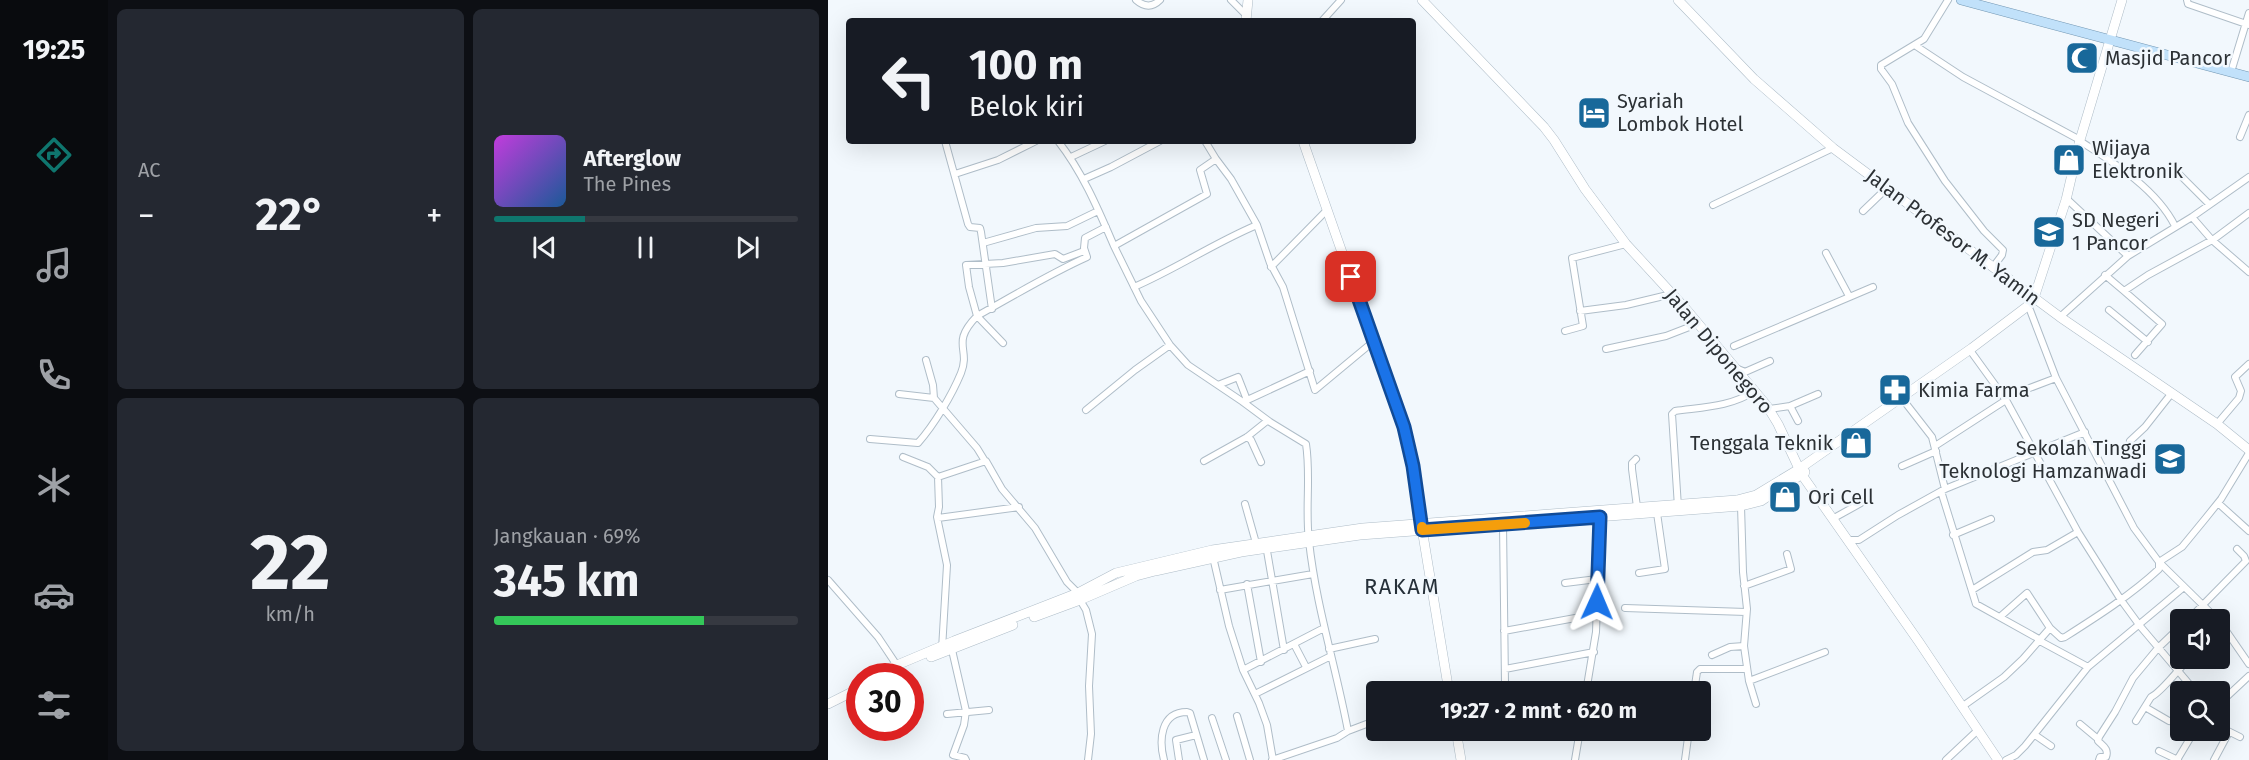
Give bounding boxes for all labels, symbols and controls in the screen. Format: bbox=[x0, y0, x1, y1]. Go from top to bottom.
text: 19:25 bbox=[23, 34, 85, 66]
text: 100 m bbox=[969, 40, 1083, 90]
mosque icon: Masjid Pancor bbox=[2064, 40, 2100, 76]
icon: left bbox=[870, 42, 948, 120]
place label: Masjid Pancor bbox=[2105, 46, 2231, 70]
place label: Syariah Lombok Hotel bbox=[1617, 89, 1743, 136]
text: Belok kiri bbox=[969, 91, 1084, 123]
hotel icon: Syariah Lombok Hotel bbox=[1576, 95, 1612, 131]
icon: directions bbox=[33, 134, 75, 176]
place label: Wijaya Elektronik bbox=[2092, 136, 2184, 183]
shop icon: Wijaya Elektronik bbox=[2051, 142, 2087, 178]
text: Afterglow bbox=[584, 145, 681, 172]
text: AC bbox=[138, 158, 160, 182]
street label: Jalan Profesor M. Yamin bbox=[1861, 164, 2045, 310]
text: The Pines bbox=[584, 172, 671, 196]
text: 22° bbox=[255, 188, 325, 242]
text: − bbox=[138, 196, 155, 236]
text: + bbox=[426, 196, 442, 236]
place label: SD Negeri 1 Pancor bbox=[2072, 208, 2160, 255]
school or university icon: SD Negeri 1 Pancor bbox=[2031, 214, 2067, 250]
icon: previous bbox=[528, 231, 561, 264]
icon: pause bbox=[629, 231, 662, 264]
icon: next bbox=[731, 231, 764, 264]
icon: music bbox=[33, 244, 75, 286]
pin bbox=[1325, 251, 1376, 302]
icon: arrive bbox=[1334, 260, 1367, 293]
street label: Jalan Diponegoro bbox=[1660, 284, 1778, 418]
icon: phone bbox=[33, 354, 75, 396]
pharmacy icon: Kimia Farma bbox=[1877, 372, 1913, 408]
place label: Kimia Farma bbox=[1918, 378, 2030, 402]
shop icon: Tenggala Teknik bbox=[1838, 425, 1874, 461]
place label: Tenggala Teknik bbox=[1690, 431, 1834, 455]
place label: Sekolah Tinggi Teknologi Hamzanwadi bbox=[1939, 436, 2147, 483]
school or university icon: Sekolah Tinggi Teknologi Hamzanwadi bbox=[2152, 441, 2188, 477]
icon: climate bbox=[33, 464, 75, 506]
shop icon: Ori Cell bbox=[1767, 479, 1803, 515]
place label: Ori Cell bbox=[1808, 485, 1874, 509]
text: 22 bbox=[250, 516, 331, 610]
text: Jangkauan · 69% bbox=[494, 524, 640, 548]
text: 345 km bbox=[494, 554, 639, 608]
position arrow bbox=[1565, 570, 1629, 634]
district label: RAKAM bbox=[1364, 573, 1440, 600]
icon: car bbox=[33, 574, 75, 616]
text: km/h bbox=[266, 602, 315, 626]
map controls bbox=[2170, 609, 2230, 741]
button: sound bbox=[2170, 609, 2230, 669]
speed limit sign: 30 bbox=[846, 663, 924, 741]
button: search bbox=[2170, 681, 2230, 741]
icon: filters bbox=[33, 684, 75, 726]
text: 19:27 · 2 mnt · 620 m bbox=[1440, 697, 1637, 724]

